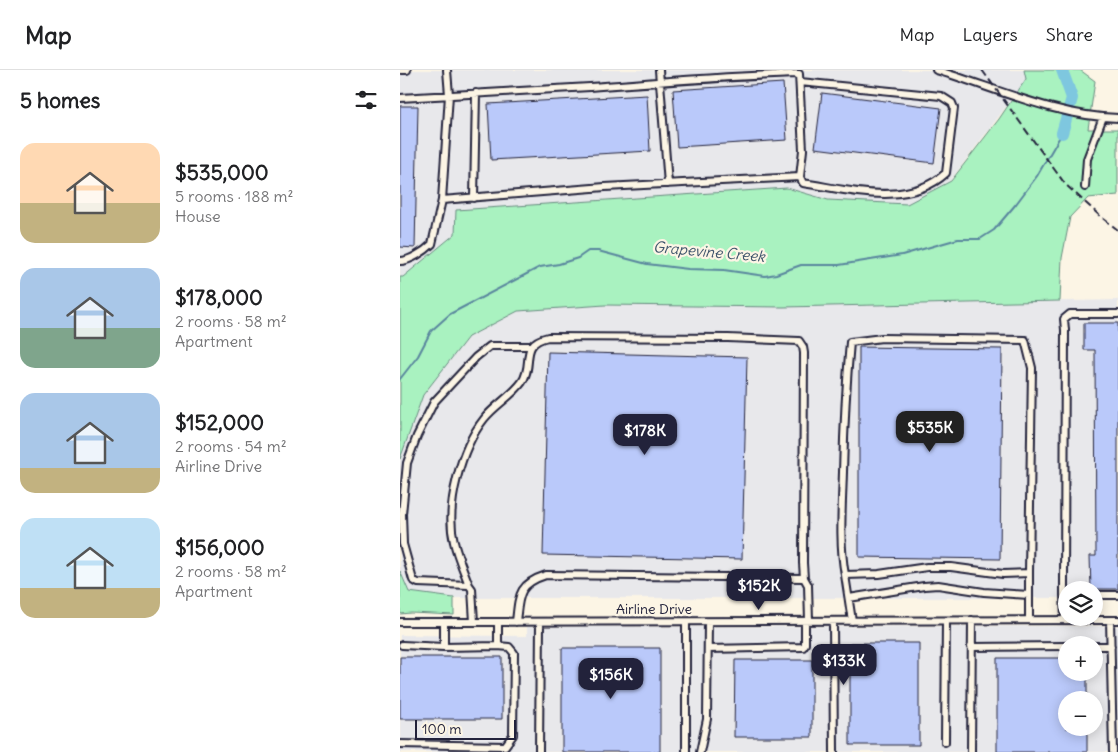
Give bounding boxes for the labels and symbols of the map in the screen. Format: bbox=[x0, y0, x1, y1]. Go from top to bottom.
water label: Grapevine Creek bbox=[652, 237, 767, 266]
pin: $535K bbox=[895, 410, 965, 453]
pin: $178K bbox=[610, 414, 680, 456]
pin: $152K bbox=[724, 568, 794, 611]
street label: Airline Drive bbox=[616, 600, 692, 618]
pin: $133K bbox=[809, 644, 879, 686]
pin: $156K bbox=[576, 658, 646, 700]
scale bar bbox=[415, 717, 516, 740]

